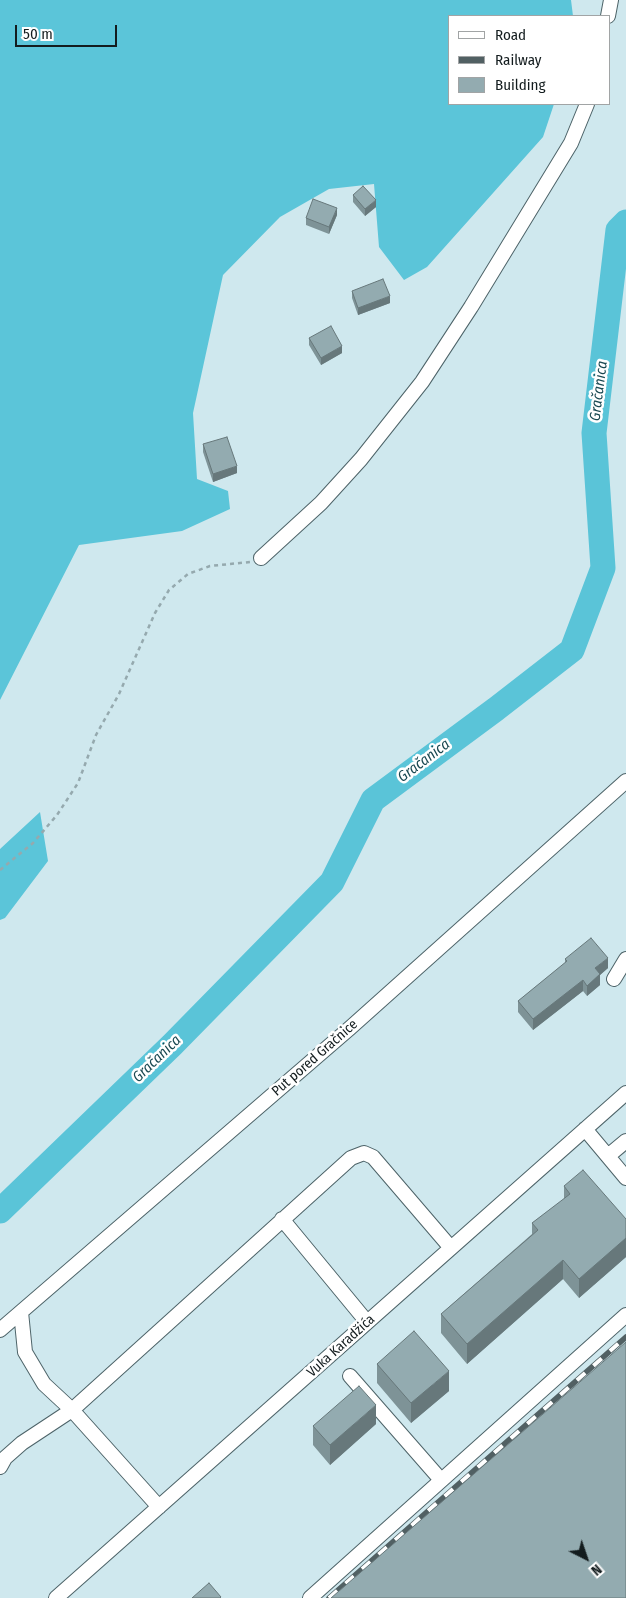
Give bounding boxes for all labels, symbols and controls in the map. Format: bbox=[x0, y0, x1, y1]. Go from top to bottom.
scale bar bbox=[18, 15, 120, 47]
legend bbox=[448, 15, 611, 105]
text: 50 m bbox=[23, 25, 53, 43]
text: Road bbox=[495, 26, 526, 44]
text: Railway bbox=[495, 51, 542, 69]
text: Building bbox=[495, 76, 546, 94]
water label: Gračanica bbox=[586, 360, 612, 422]
water label: Gračanica bbox=[394, 736, 454, 786]
street label: Put pored Gračnice bbox=[269, 1016, 361, 1100]
water label: Gračanica bbox=[129, 1032, 185, 1086]
street label: Vuka Karadžića bbox=[304, 1311, 378, 1381]
north arrow bbox=[561, 1533, 611, 1583]
text: N bbox=[587, 1561, 605, 1579]

